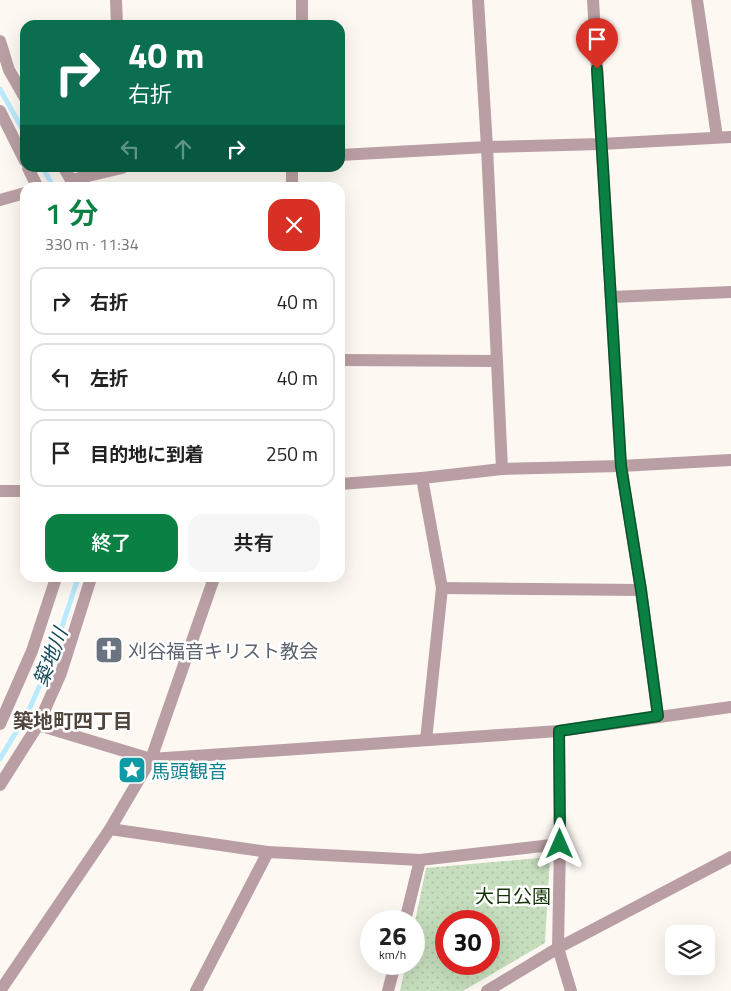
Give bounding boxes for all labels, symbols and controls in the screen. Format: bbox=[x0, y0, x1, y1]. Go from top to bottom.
pin bbox=[576, 18, 618, 69]
icon: arrive bbox=[583, 25, 611, 53]
text: 40 m bbox=[128, 28, 204, 82]
icon: right bbox=[45, 40, 110, 105]
text: 右折 bbox=[128, 77, 172, 111]
icon: left bbox=[116, 135, 144, 163]
icon: ahead bbox=[169, 135, 197, 163]
icon: right bbox=[222, 135, 250, 163]
text: 1 分 bbox=[45, 190, 98, 236]
button: close bbox=[268, 199, 320, 251]
text: 330 m · 11:34 bbox=[45, 232, 139, 256]
icon: right bbox=[47, 287, 75, 315]
text: 右折 bbox=[90, 287, 128, 316]
text: 40 m bbox=[277, 287, 318, 316]
icon: left bbox=[47, 363, 75, 391]
text: 左折 bbox=[90, 363, 128, 392]
text: 40 m bbox=[277, 363, 318, 392]
icon: arrive bbox=[47, 439, 75, 467]
text: 目的地に到着 bbox=[90, 439, 204, 468]
text: 250 m bbox=[266, 439, 318, 468]
button: 終了 bbox=[45, 514, 178, 572]
button: 共有 bbox=[188, 514, 320, 572]
water label: 築地川 bbox=[25, 622, 76, 691]
church icon: 刈谷福音キリスト教会 bbox=[94, 635, 124, 665]
place label: 刈谷福音キリスト教会 bbox=[128, 636, 318, 665]
district label: 築地町四丁目 bbox=[13, 705, 133, 736]
place icon: 馬頭観音 bbox=[117, 755, 147, 785]
place label: 馬頭観音 bbox=[151, 756, 227, 785]
position arrow bbox=[533, 817, 585, 869]
park label: 大日公園 bbox=[475, 881, 551, 910]
speed limit sign: 30 bbox=[435, 910, 500, 975]
text: 26 bbox=[378, 917, 407, 955]
map controls bbox=[665, 925, 715, 975]
button: layers bbox=[665, 925, 715, 975]
text: km/h bbox=[379, 945, 406, 964]

